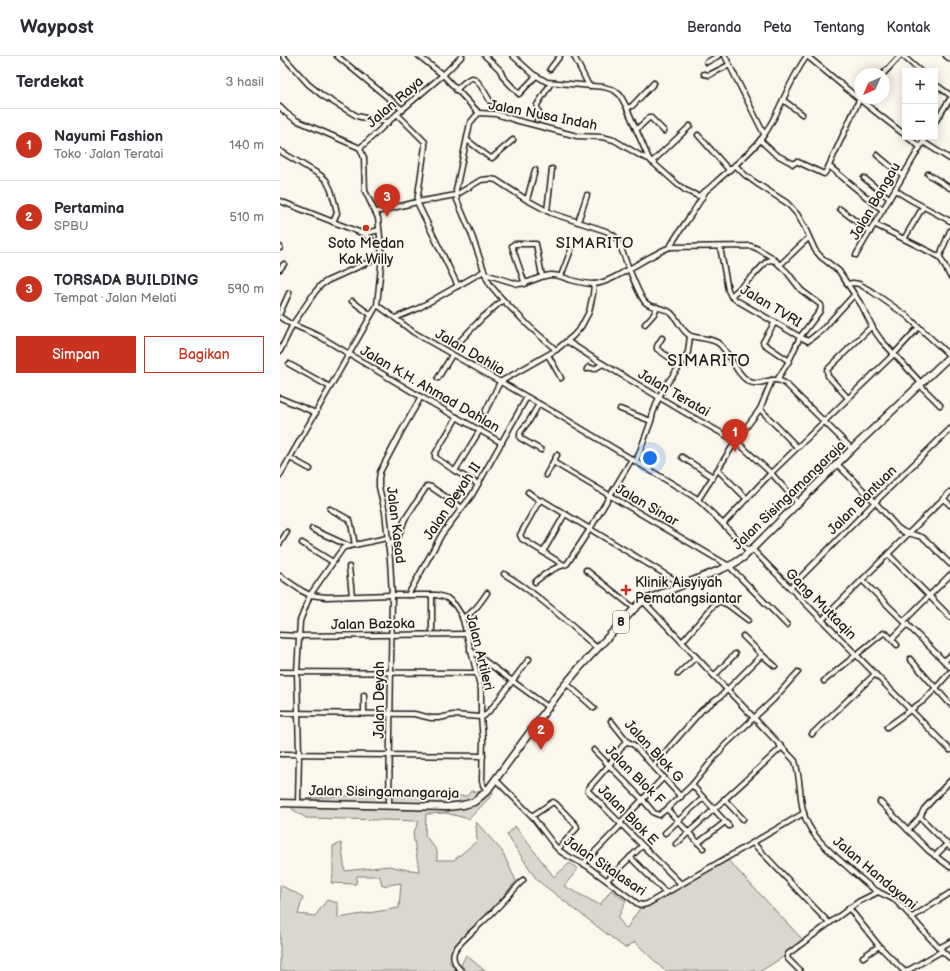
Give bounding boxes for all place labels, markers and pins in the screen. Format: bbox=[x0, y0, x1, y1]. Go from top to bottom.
pin: 3 bbox=[374, 184, 400, 217]
marker: Soto Medan Kak Willy bbox=[361, 223, 371, 233]
place label: Soto Medan Kak Willy bbox=[328, 235, 404, 268]
pin: 1 bbox=[722, 419, 748, 452]
place label: Klinik Aisyiyah Pematangsiantar bbox=[635, 574, 743, 607]
marker: Klinik Aisyiyah Pematangsiantar bbox=[620, 584, 632, 596]
pin: 2 bbox=[528, 717, 554, 750]

